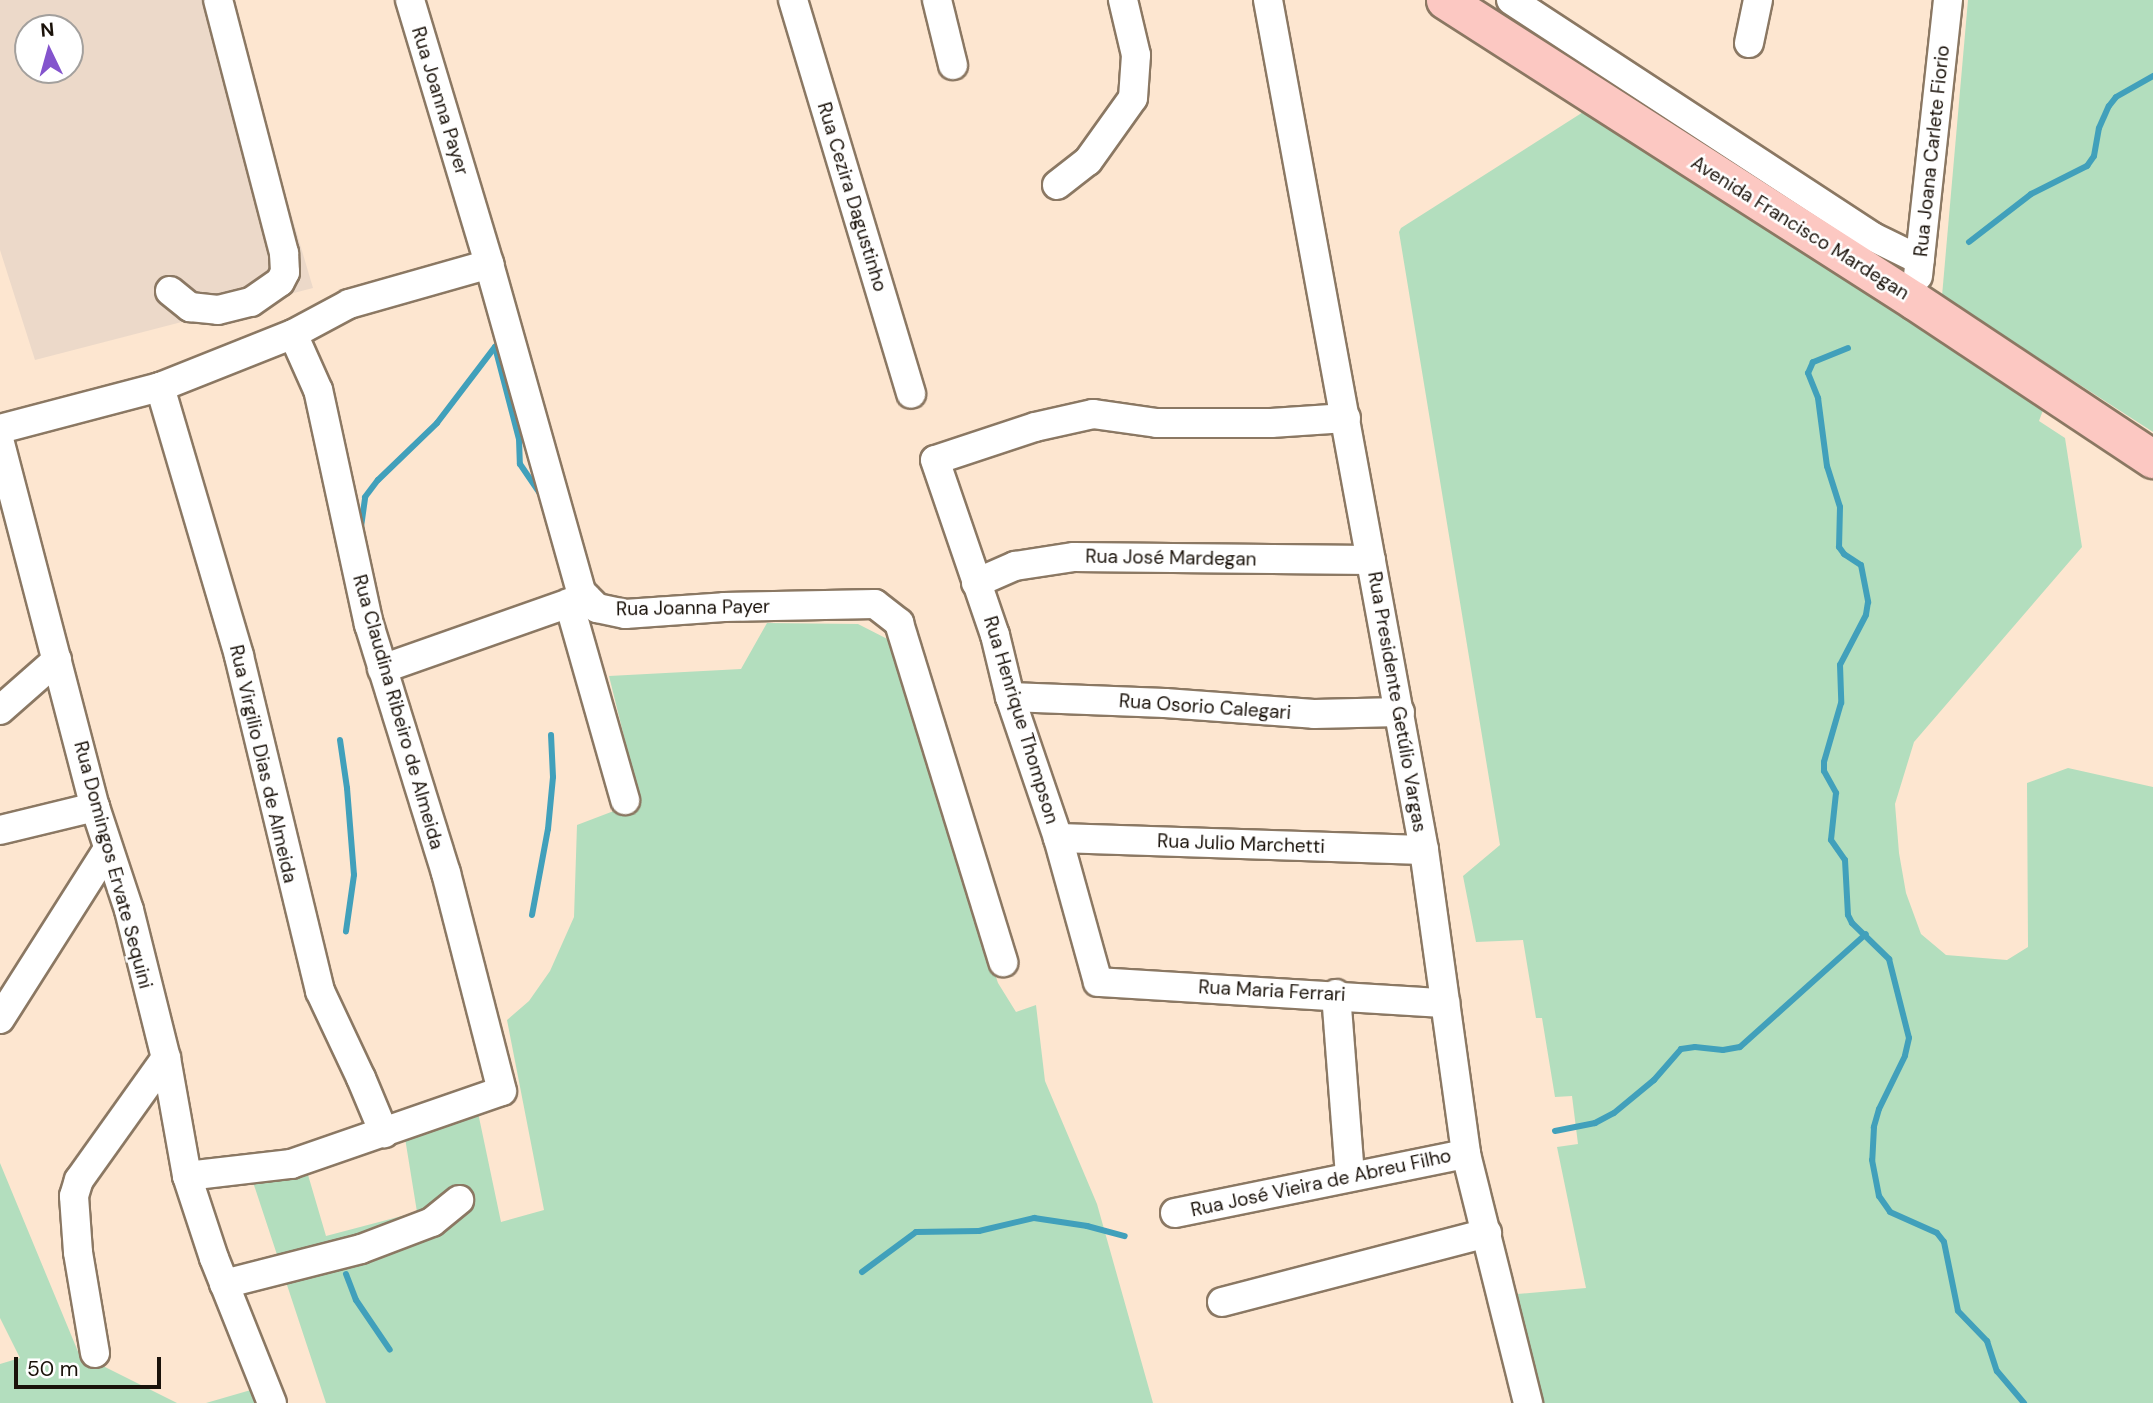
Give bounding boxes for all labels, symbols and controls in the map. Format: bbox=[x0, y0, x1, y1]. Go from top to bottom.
north arrow bbox=[14, 14, 84, 84]
text: N bbox=[39, 17, 55, 43]
street label: Rua Joanna Payer bbox=[407, 24, 473, 178]
street label: Rua Joana Carlete Fiorio bbox=[1910, 44, 1954, 258]
street label: Rua Cezira Dagustinho bbox=[812, 100, 892, 294]
street label: Avenida Francisco Mardegan bbox=[1687, 151, 1913, 305]
street label: Rua José Mardegan bbox=[1085, 545, 1257, 571]
street label: Rua Presidente Getúlio Vargas bbox=[1363, 570, 1431, 834]
street label: Rua Claudina Ribeiro de Almeida bbox=[348, 572, 448, 852]
street label: Rua Joanna Payer bbox=[616, 595, 770, 621]
street label: Rua Henrique Thompson bbox=[979, 613, 1063, 827]
street label: Rua Virgilio Dias de Almeida bbox=[224, 643, 302, 885]
street label: Rua Osorio Calegari bbox=[1118, 690, 1292, 724]
street label: Rua Domingos Ervate Sequini bbox=[69, 739, 157, 991]
street label: Rua Julio Marchetti bbox=[1157, 830, 1325, 858]
street label: Rua Maria Ferrari bbox=[1198, 976, 1346, 1006]
street label: Rua José Vieira de Abreu Filho bbox=[1189, 1144, 1453, 1222]
scale bar bbox=[18, 1344, 164, 1388]
text: 50 m bbox=[27, 1355, 78, 1383]

